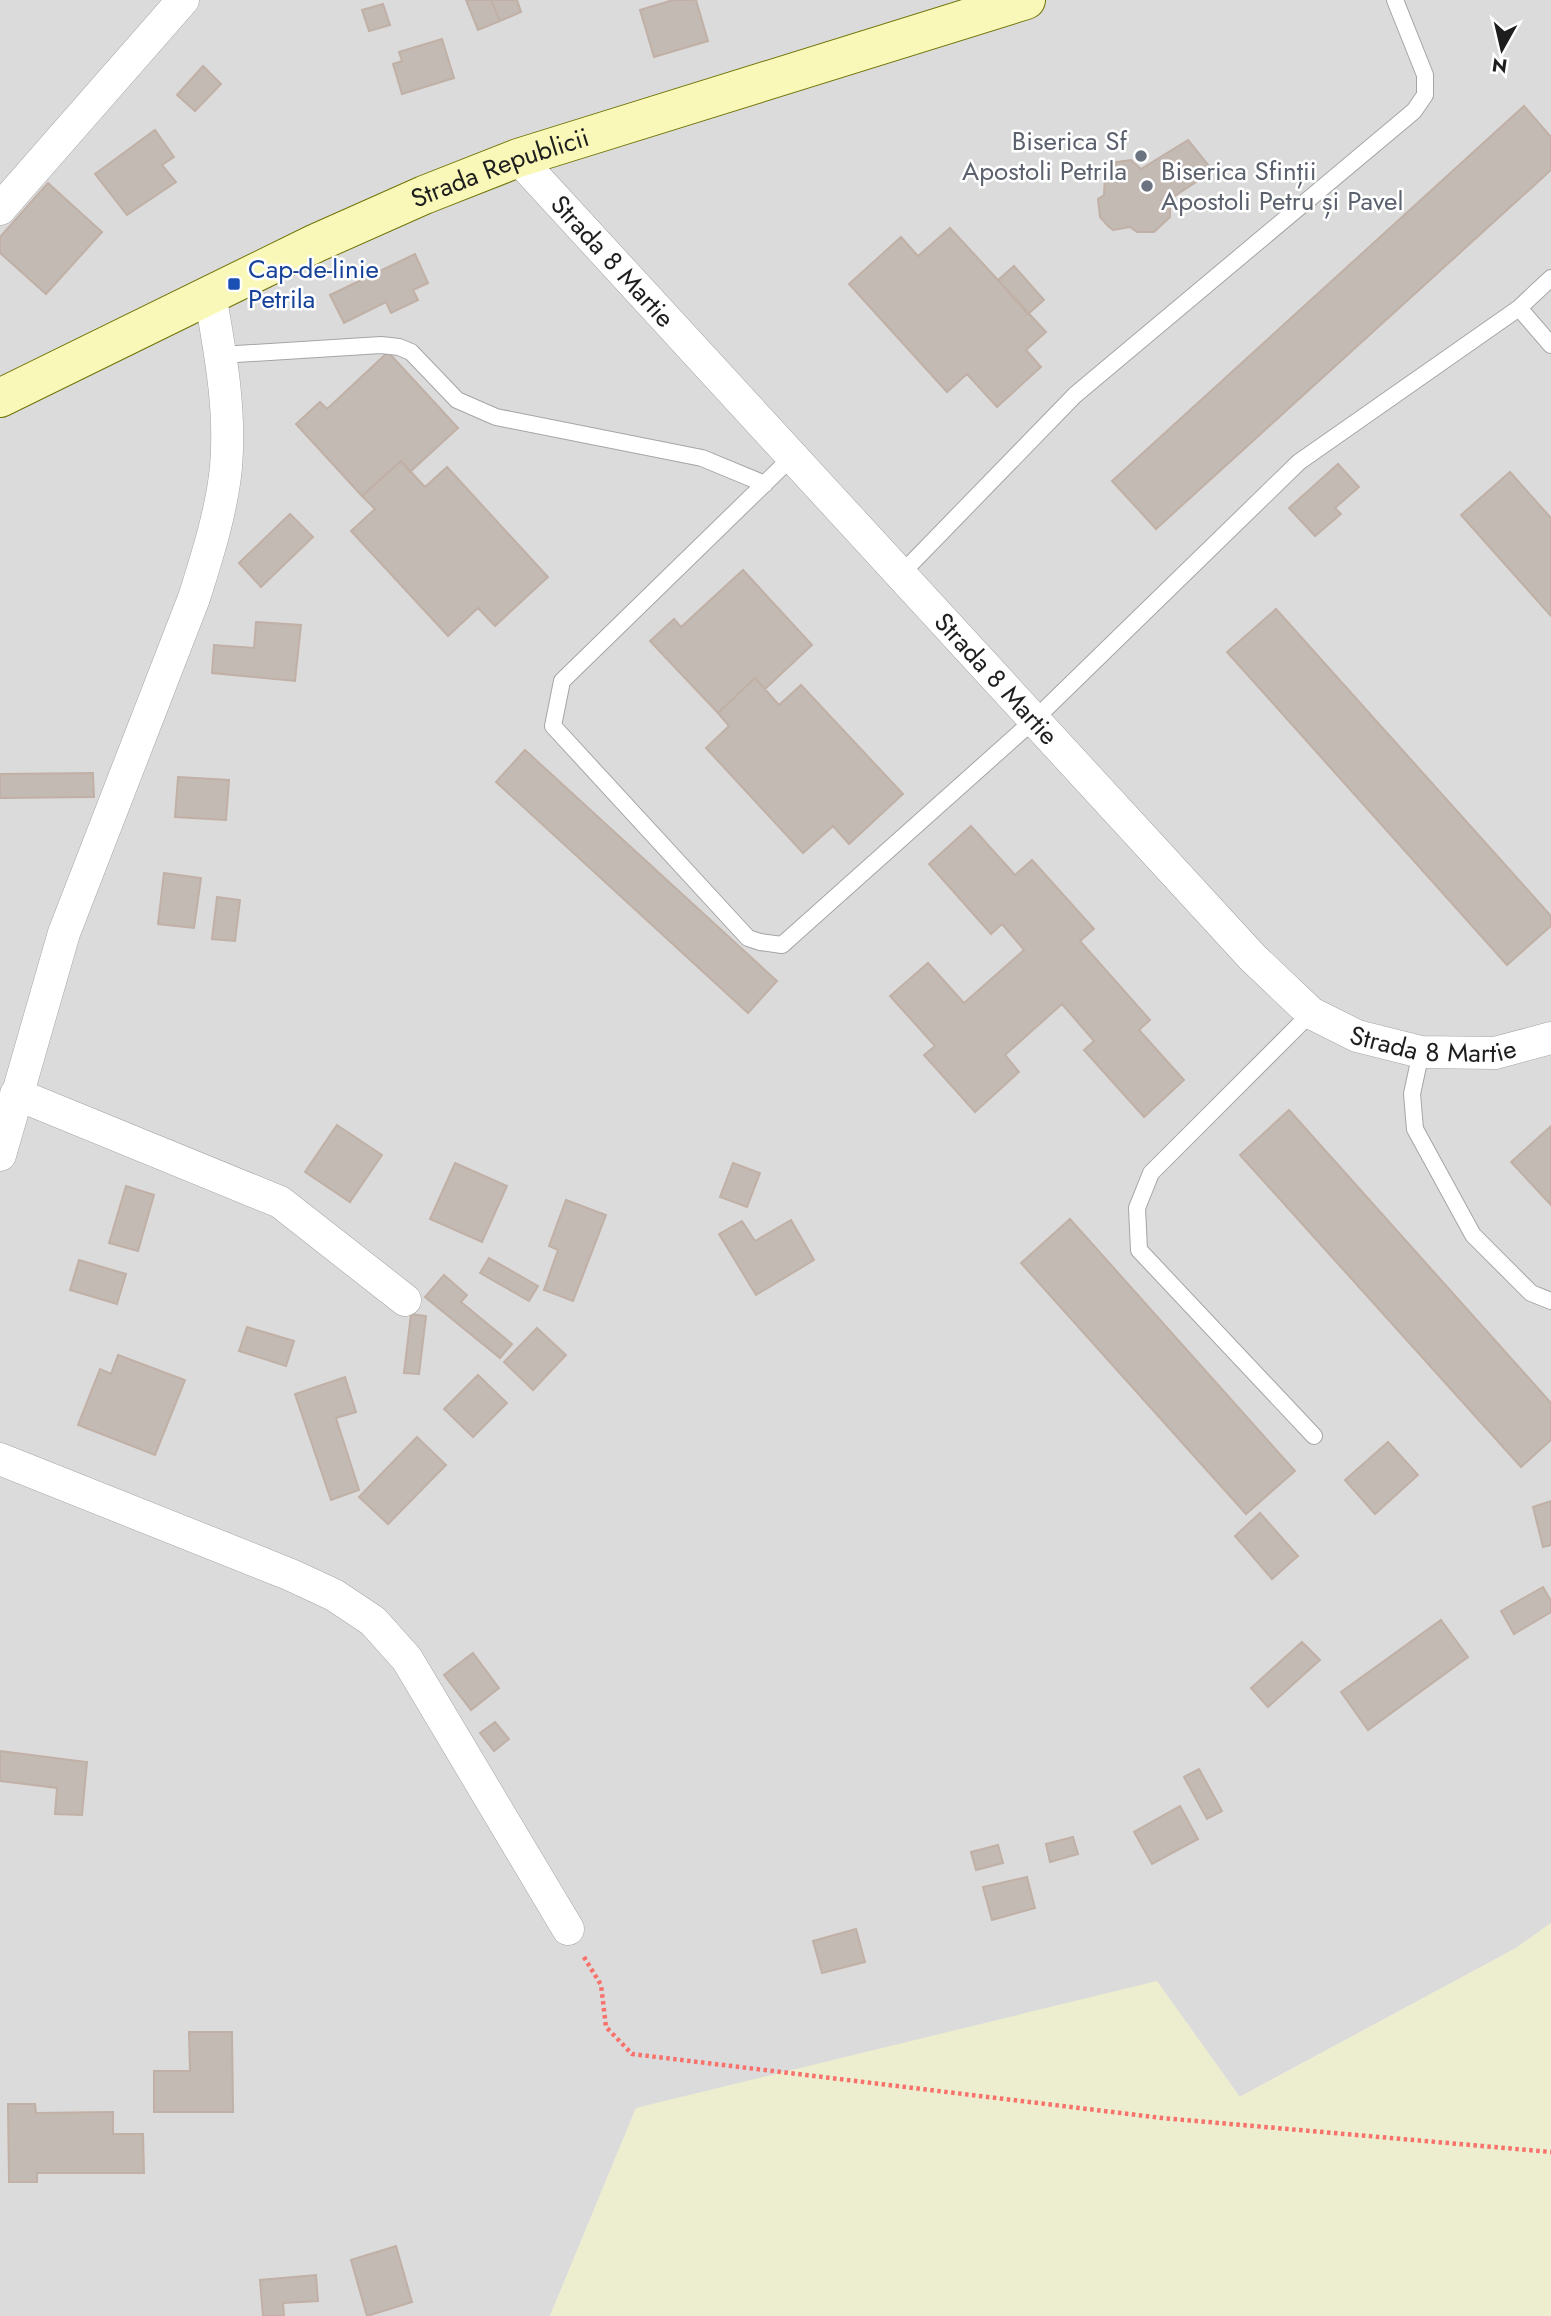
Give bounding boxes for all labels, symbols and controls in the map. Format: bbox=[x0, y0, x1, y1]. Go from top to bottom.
north arrow bbox=[1467, 14, 1537, 84]
text: N bbox=[1490, 51, 1509, 80]
street label: Strada Republicii bbox=[405, 118, 594, 218]
place label: Biserica Sf Apostoli Petrila bbox=[962, 122, 1128, 190]
marker: Biserica Sf Apostoli Petrila bbox=[1133, 148, 1149, 164]
place label: Biserica Sfinții Apostoli Petru și Pavel bbox=[1161, 152, 1403, 220]
marker: Biserica Sfinții Apostoli Petru și Pavel bbox=[1139, 178, 1155, 194]
street label: Strada 8 Martie bbox=[542, 186, 684, 336]
place label: Cap-de-linie Petrila bbox=[248, 250, 379, 318]
marker: Cap-de-linie Petrila bbox=[226, 276, 242, 292]
street label: Strada 8 Martie bbox=[925, 604, 1067, 753]
street label: Strada 8 Martie bbox=[1346, 1016, 1520, 1072]

